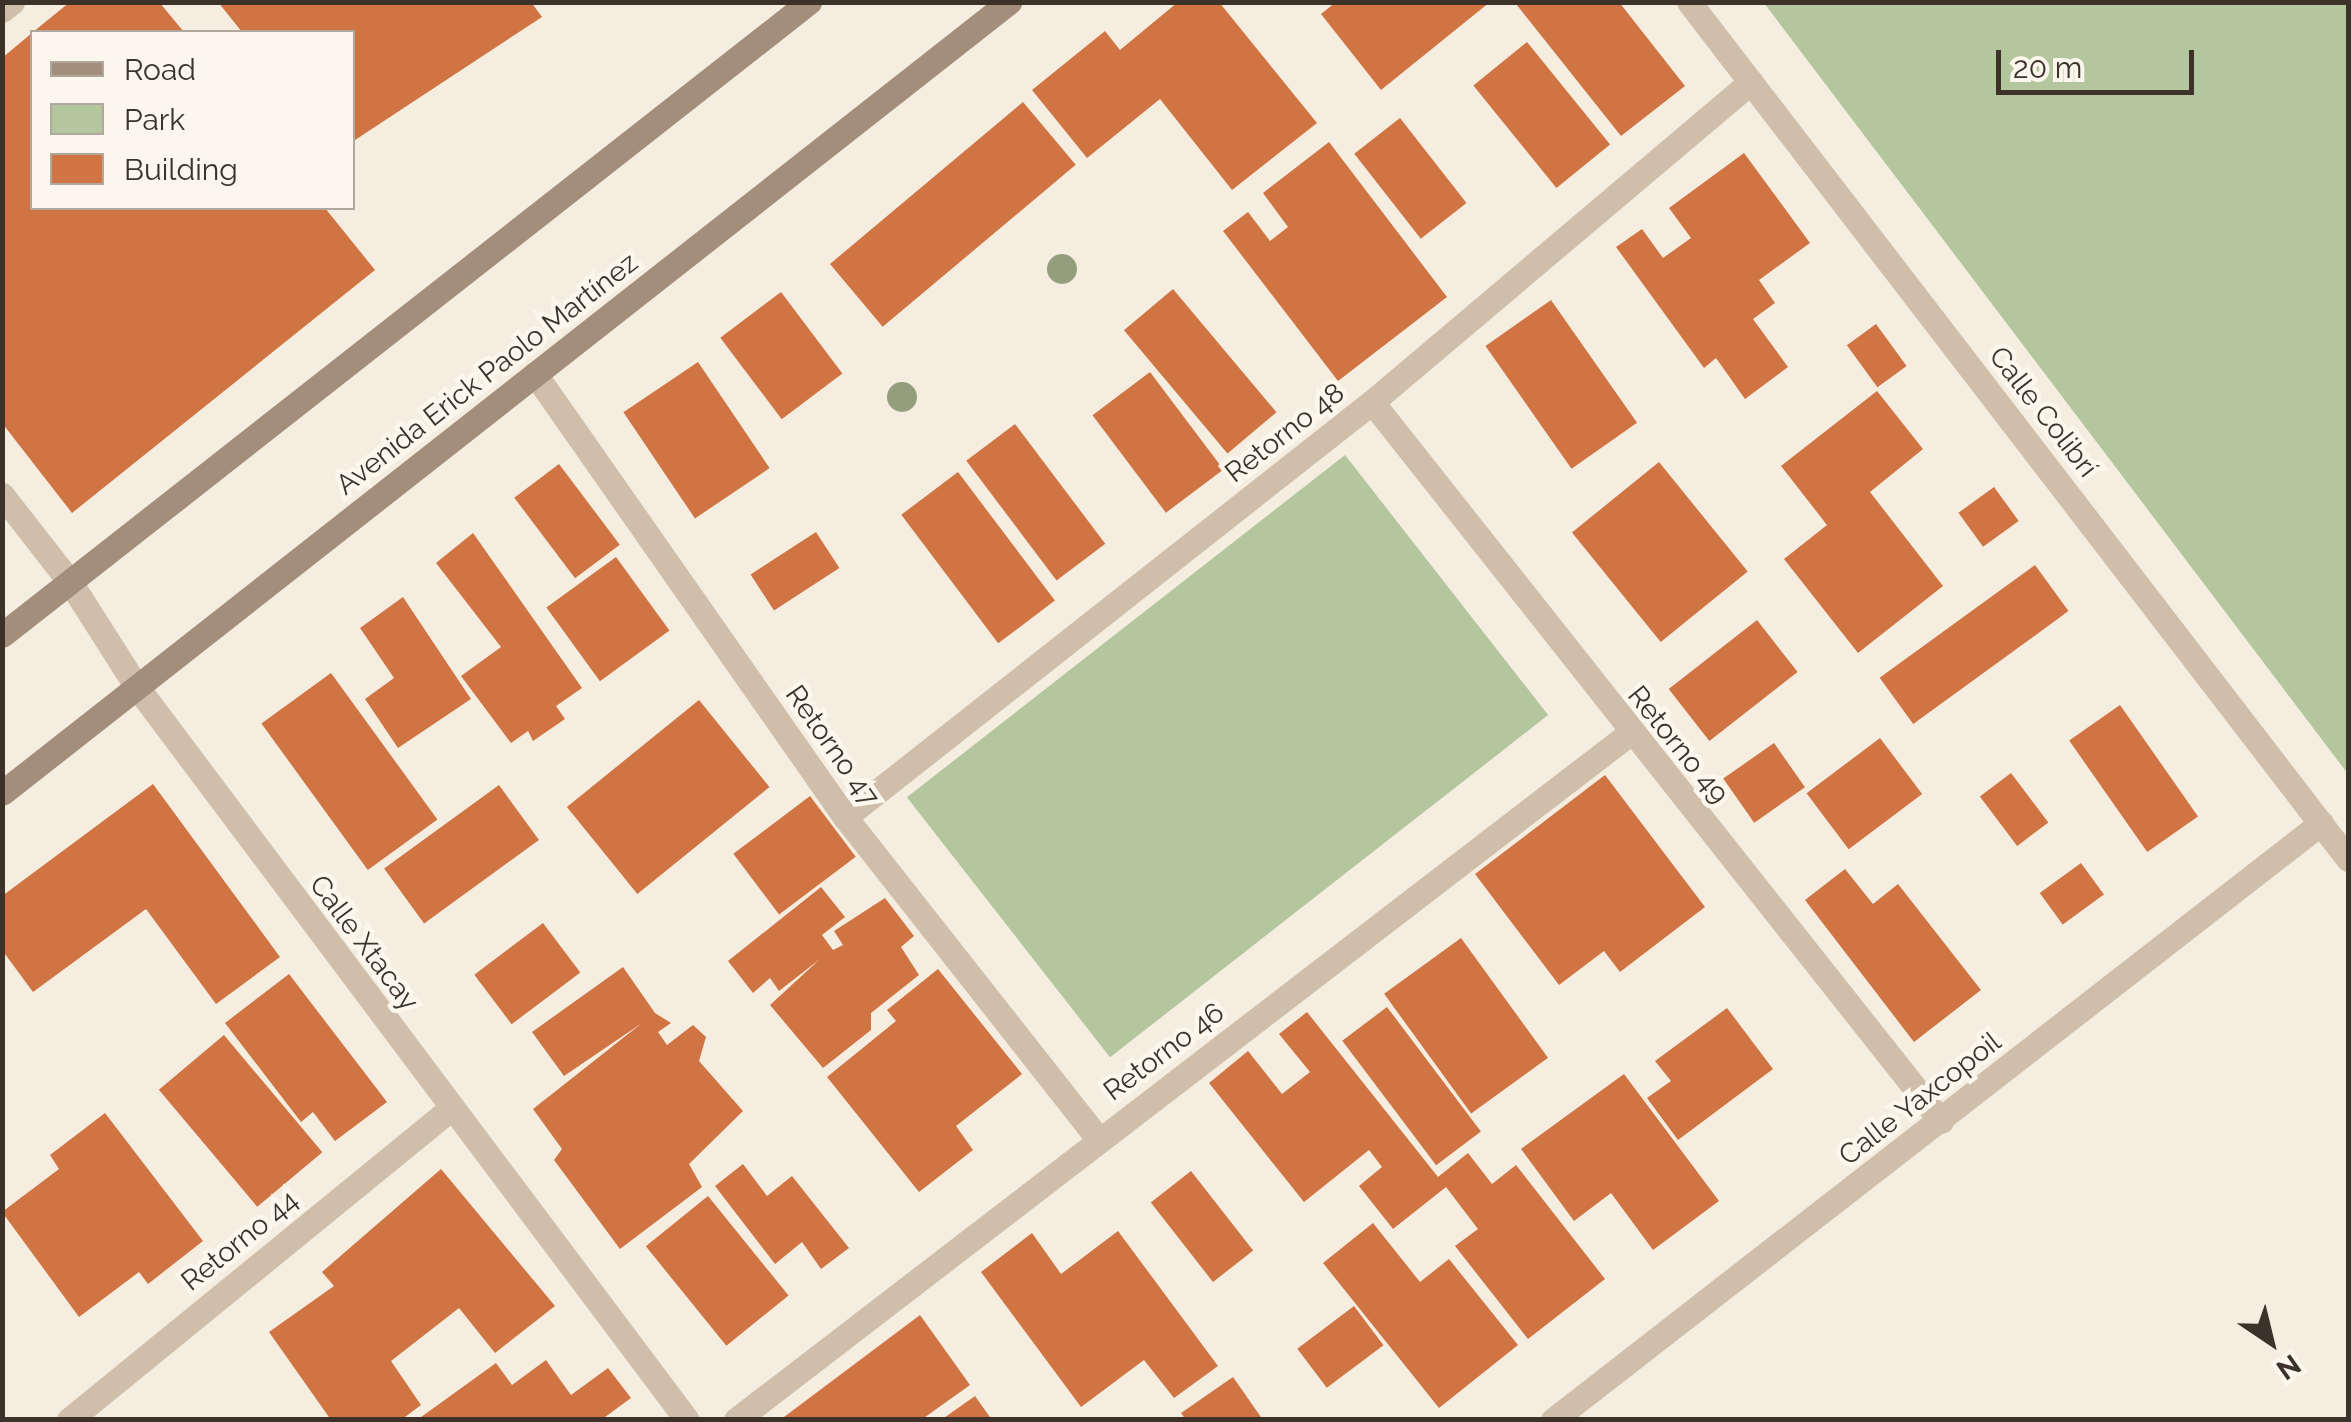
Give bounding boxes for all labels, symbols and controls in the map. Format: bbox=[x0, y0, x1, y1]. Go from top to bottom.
legend bbox=[30, 30, 355, 210]
scale bar bbox=[2001, 30, 2198, 92]
text: 20 m bbox=[2013, 50, 2082, 85]
text: Road bbox=[124, 52, 196, 87]
text: Park bbox=[124, 102, 185, 137]
text: Building bbox=[124, 152, 238, 187]
street label: Avenida Erick Paolo Martínez bbox=[330, 246, 644, 502]
street label: Calle Colibrí bbox=[1982, 340, 2104, 484]
street label: Retorno 48 bbox=[1219, 376, 1351, 490]
street label: Retorno 47 bbox=[778, 679, 886, 813]
street label: Retorno 49 bbox=[1620, 679, 1736, 811]
street label: Calle Xtacay bbox=[302, 869, 426, 1017]
street label: Retorno 46 bbox=[1097, 996, 1231, 1108]
street label: Calle Yaxcopoil bbox=[1832, 1025, 2008, 1173]
street label: Retorno 44 bbox=[175, 1184, 305, 1298]
north arrow bbox=[2221, 1292, 2321, 1392]
text: N bbox=[2270, 1347, 2307, 1387]

